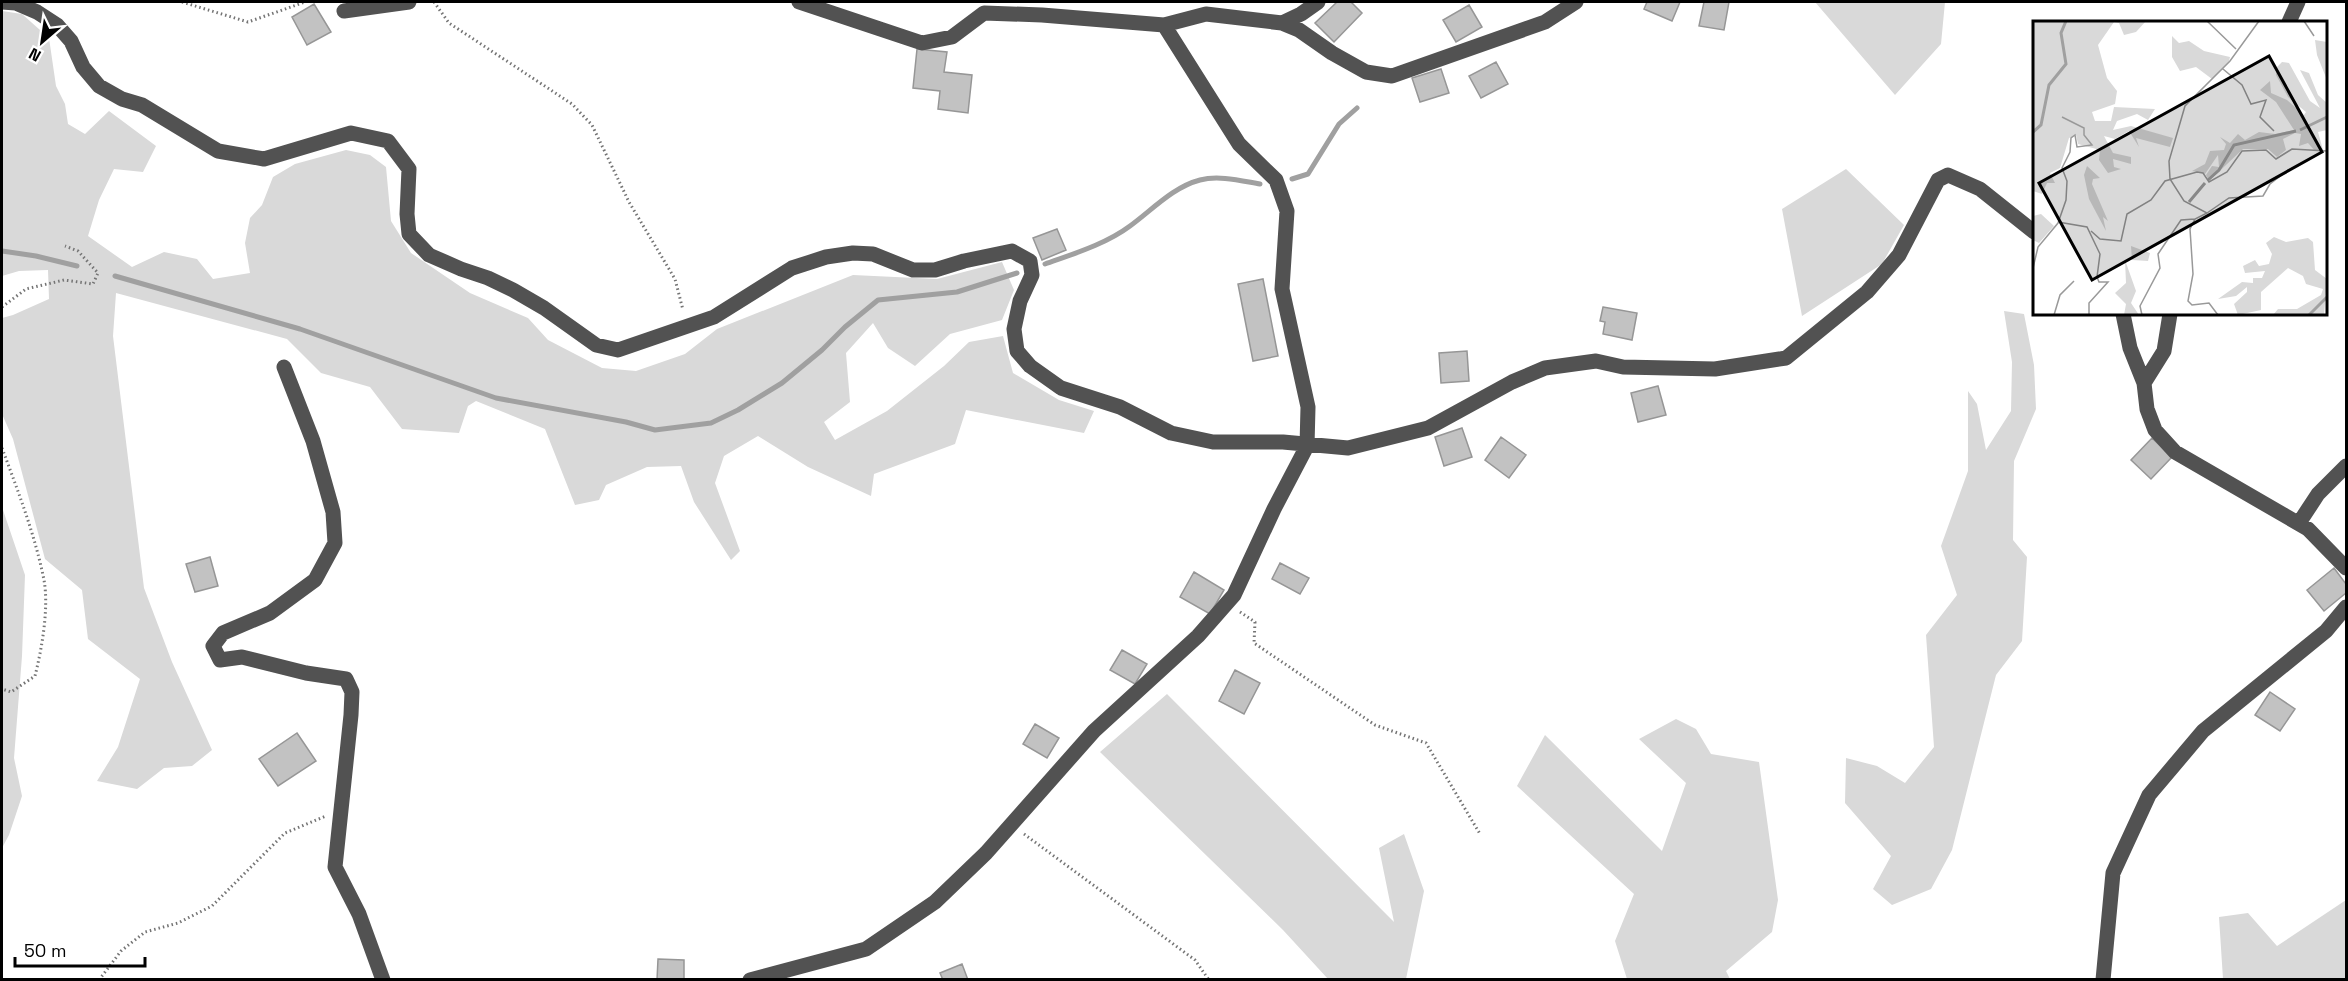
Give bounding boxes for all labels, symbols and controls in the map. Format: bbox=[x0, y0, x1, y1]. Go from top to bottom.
north arrow bbox=[12, 12, 72, 72]
inset map bbox=[2033, 21, 2327, 315]
text: N bbox=[25, 43, 45, 66]
scale bar bbox=[15, 930, 146, 968]
text: 50 m bbox=[24, 939, 66, 962]

